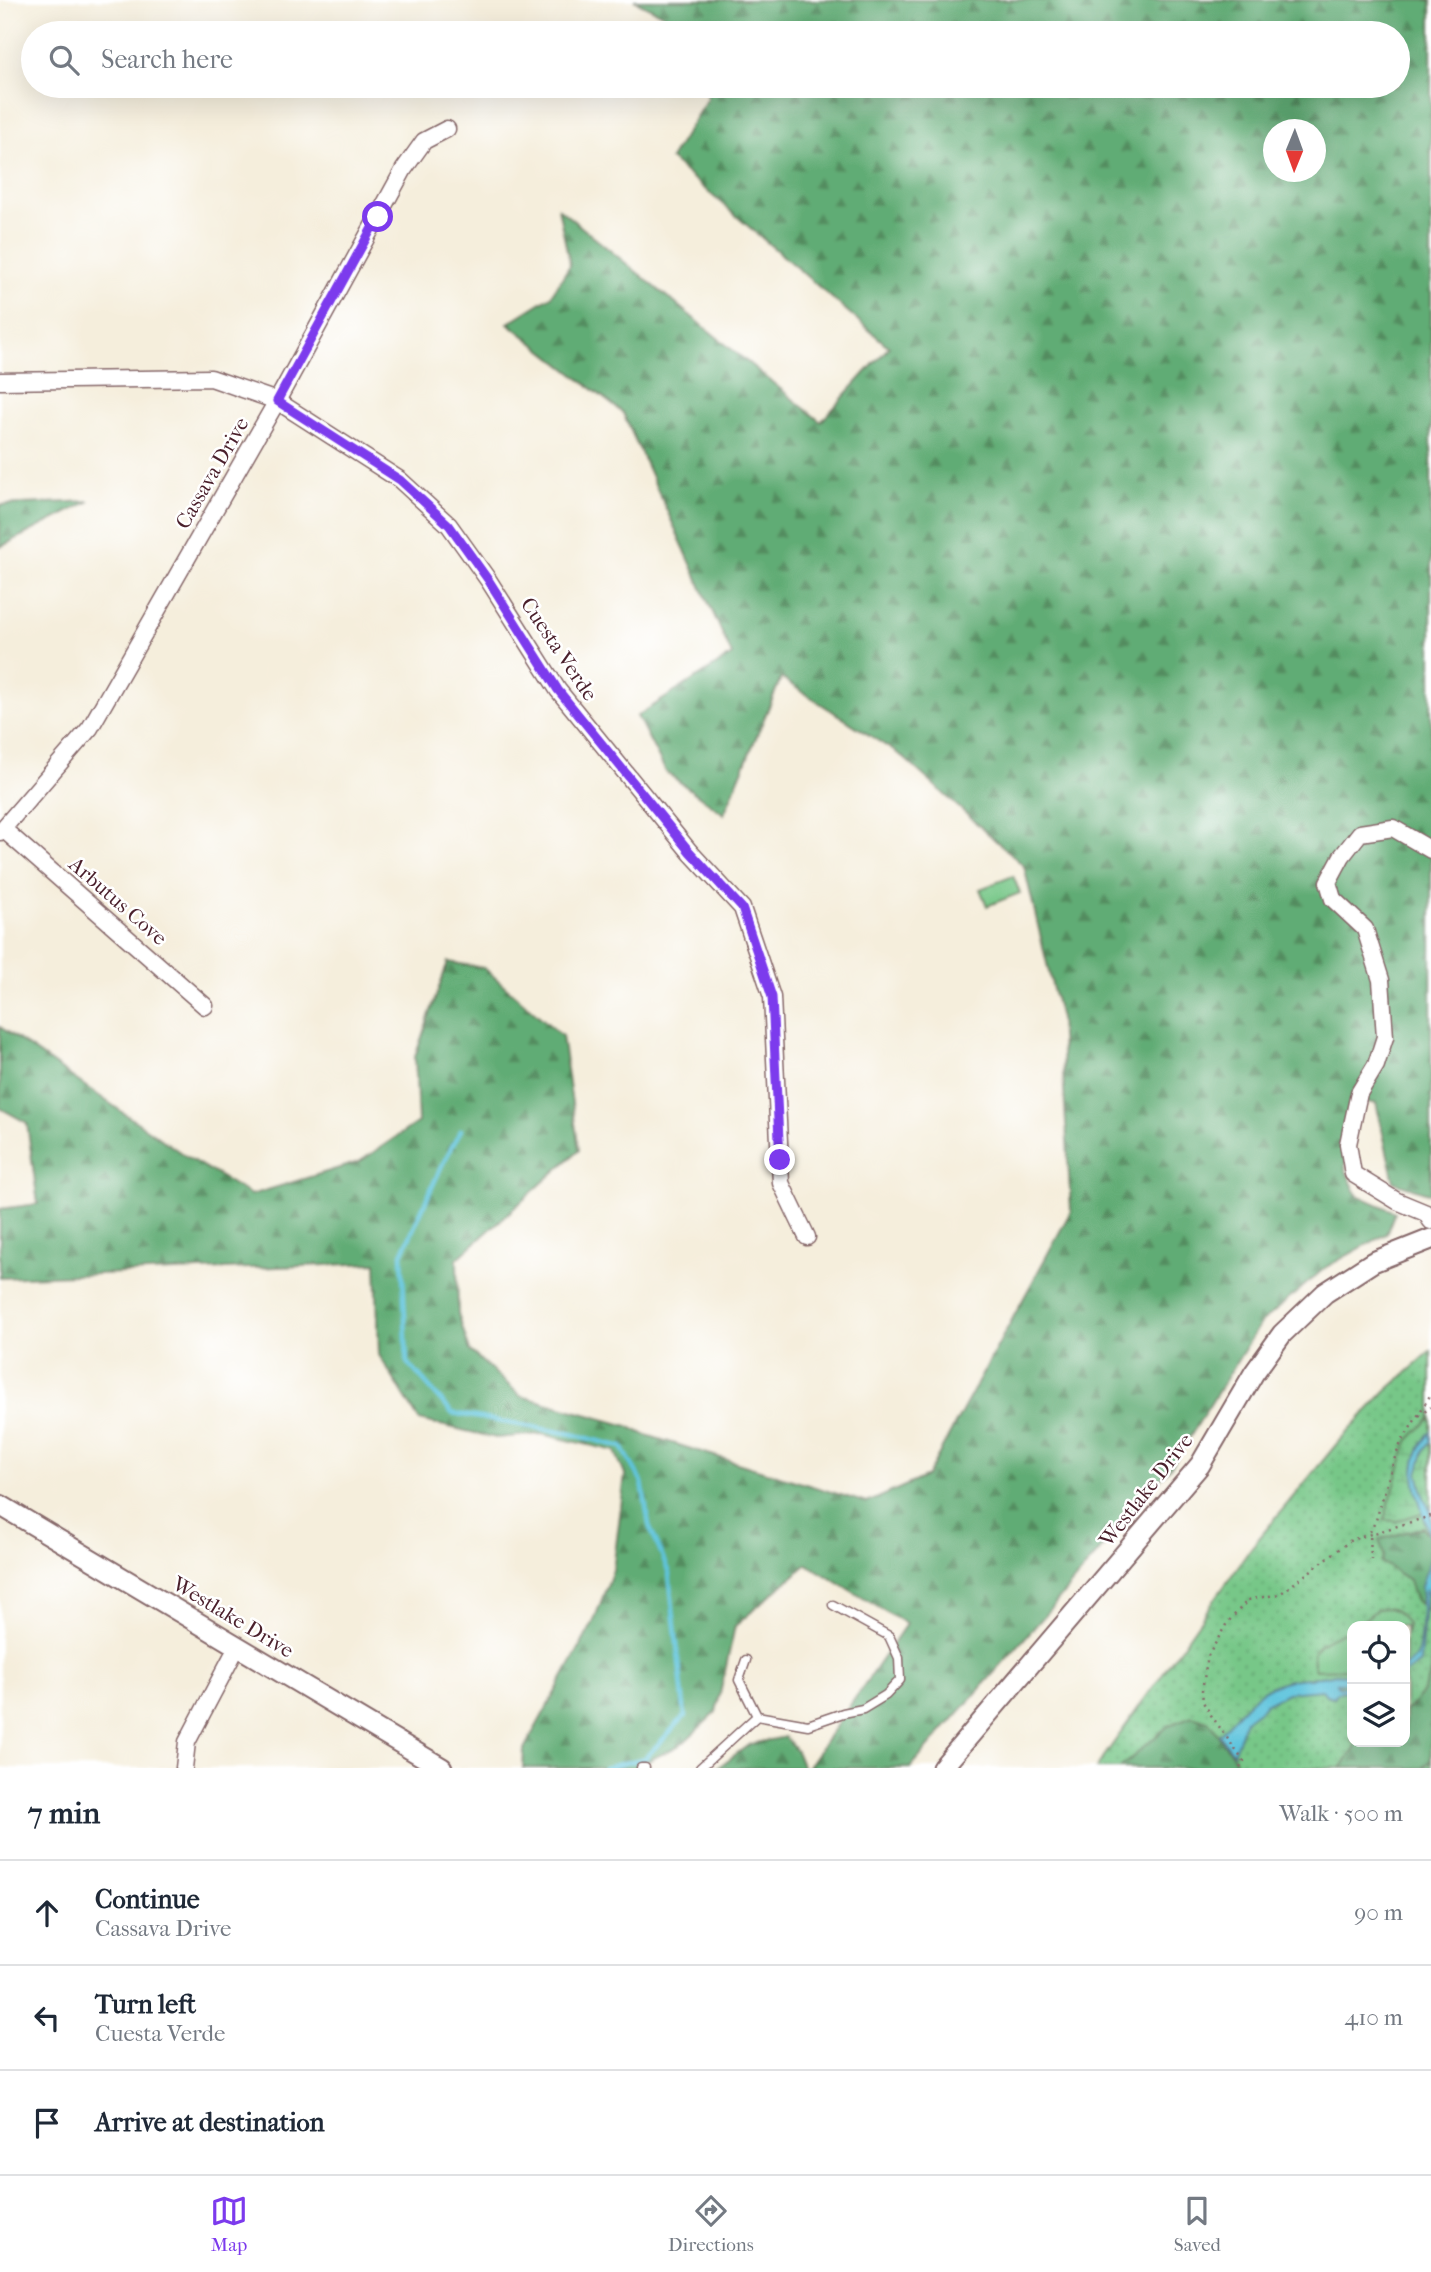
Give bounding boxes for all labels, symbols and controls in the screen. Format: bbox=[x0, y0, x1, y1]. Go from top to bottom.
search box bbox=[21, 21, 1410, 98]
icon: search bbox=[45, 41, 83, 79]
text: Search here bbox=[101, 44, 233, 75]
north arrow bbox=[1263, 119, 1326, 182]
route start bbox=[362, 201, 393, 232]
street label: Cassava Drive bbox=[170, 413, 254, 533]
street label: Cuesta Verde bbox=[516, 593, 602, 705]
street label: Arbutus Cove bbox=[63, 851, 172, 950]
route end bbox=[764, 1144, 795, 1175]
street label: Westlake Drive bbox=[1094, 1429, 1198, 1552]
street label: Westlake Drive bbox=[167, 1571, 298, 1663]
map controls bbox=[1347, 1621, 1410, 1747]
button: locate bbox=[1347, 1621, 1410, 1684]
button: layers bbox=[1347, 1684, 1410, 1747]
text: 7 min bbox=[28, 1796, 100, 1831]
text: Walk · 500 m bbox=[1279, 1800, 1403, 1827]
text: Continue bbox=[95, 1884, 200, 1915]
icon: ahead bbox=[28, 1894, 66, 1932]
text: 90 m bbox=[1354, 1899, 1403, 1926]
text: Cassava Drive bbox=[95, 1915, 231, 1942]
text: Turn left bbox=[95, 1989, 196, 2020]
icon: left bbox=[28, 1999, 66, 2037]
text: 410 m bbox=[1345, 2004, 1403, 2031]
text: Cuesta Verde bbox=[95, 2020, 226, 2047]
icon: arrive bbox=[28, 2104, 66, 2142]
text: Arrive at destination bbox=[95, 2107, 325, 2138]
tab: Map bbox=[210, 2192, 248, 2256]
tab: Directions bbox=[668, 2192, 754, 2256]
tab: Saved bbox=[1174, 2192, 1221, 2256]

